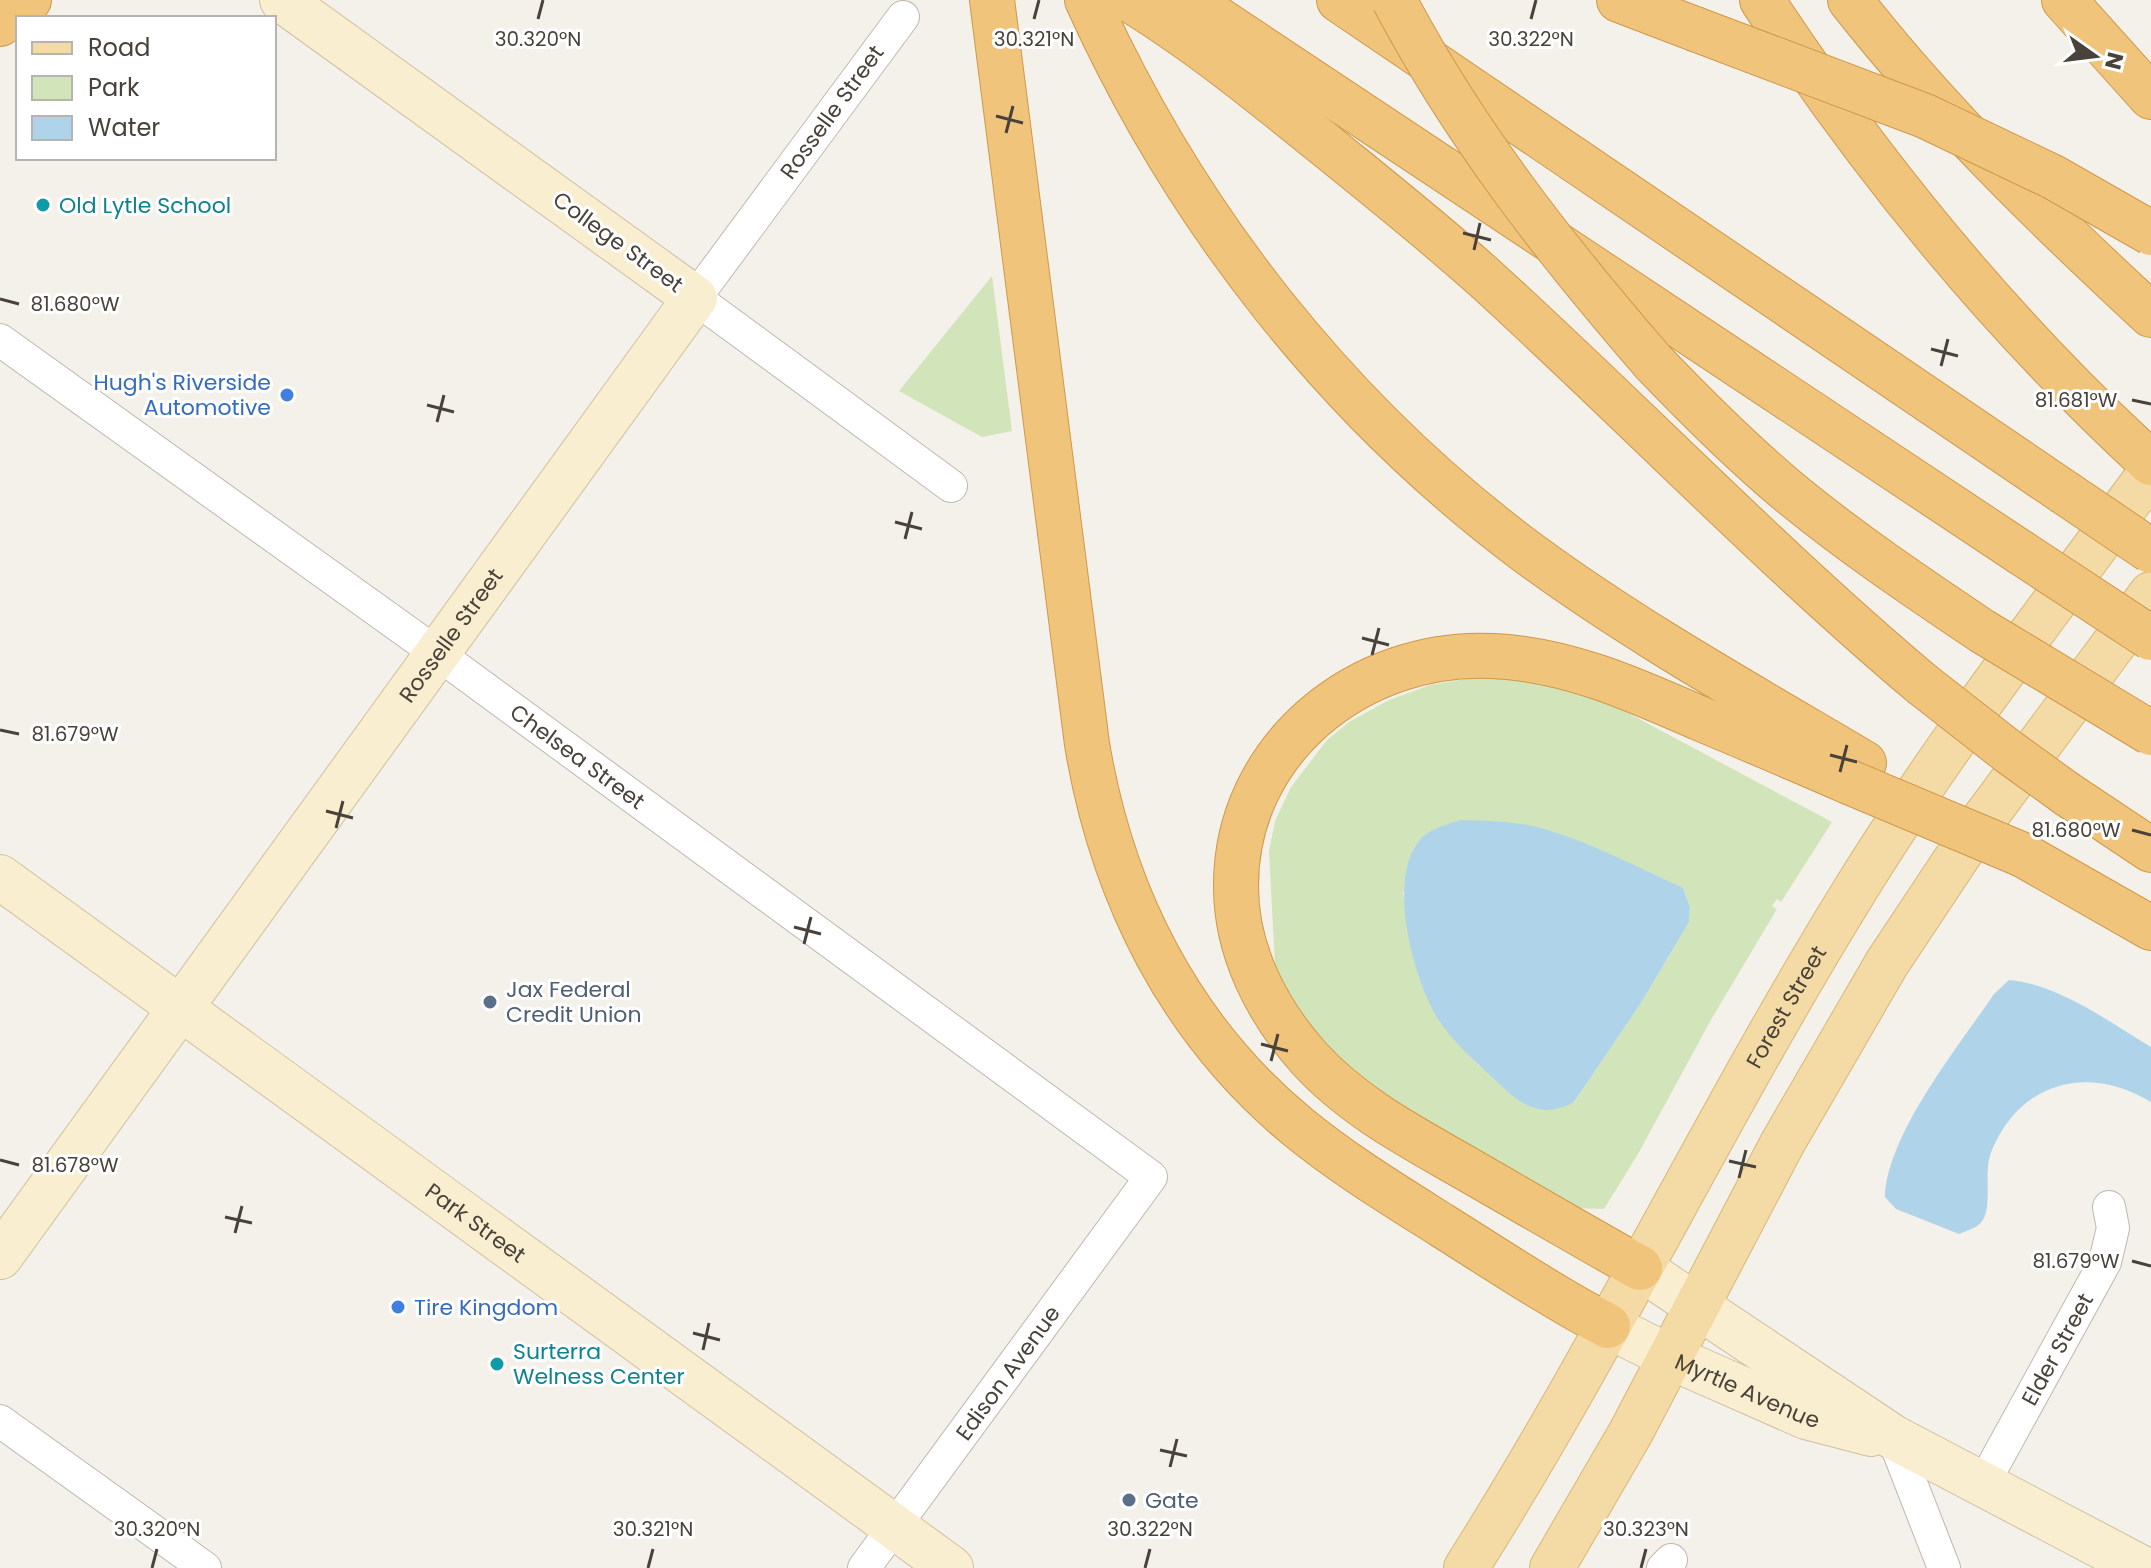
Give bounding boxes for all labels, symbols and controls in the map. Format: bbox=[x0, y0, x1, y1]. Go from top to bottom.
legend bbox=[16, 16, 276, 160]
north arrow bbox=[2055, 16, 2135, 96]
text: 30.320°N bbox=[495, 25, 581, 53]
text: 30.321°N bbox=[994, 25, 1074, 53]
text: 30.322°N bbox=[1488, 25, 1574, 53]
text: Road bbox=[88, 31, 150, 64]
street label: Rosselle Street bbox=[773, 39, 891, 185]
text: N bbox=[2097, 49, 2131, 72]
text: Park bbox=[88, 71, 140, 104]
text: Water bbox=[88, 111, 160, 144]
street label: College Street bbox=[546, 184, 690, 300]
place label: Old Lytle School bbox=[59, 190, 231, 221]
marker: Old Lytle School bbox=[34, 196, 52, 214]
text: 81.680°W bbox=[31, 290, 120, 318]
place label: Hugh's Riverside Automotive bbox=[94, 367, 271, 423]
marker: Hugh's Riverside Automotive bbox=[278, 386, 296, 404]
text: 81.681°W bbox=[2035, 386, 2118, 414]
street label: Rosselle Street bbox=[391, 562, 510, 709]
street label: Chelsea Street bbox=[504, 696, 651, 816]
text: 81.679°W bbox=[31, 720, 119, 748]
text: 81.680°W bbox=[2032, 816, 2121, 844]
street label: Forest Street bbox=[1738, 940, 1833, 1074]
place label: Jax Federal Credit Union bbox=[506, 974, 642, 1030]
marker: Jax Federal Credit Union bbox=[481, 993, 499, 1011]
text: 81.678°W bbox=[31, 1151, 119, 1179]
street label: Park Street bbox=[419, 1176, 532, 1270]
text: 81.679°W bbox=[2032, 1247, 2120, 1275]
street label: Elder Street bbox=[2014, 1287, 2101, 1411]
place label: Tire Kingdom bbox=[414, 1292, 558, 1323]
marker: Tire Kingdom bbox=[389, 1298, 407, 1316]
street label: Edison Avenue bbox=[949, 1299, 1067, 1447]
place label: Surterra Welness Center bbox=[513, 1336, 685, 1392]
street label: Myrtle Avenue bbox=[1670, 1346, 1823, 1435]
marker: Surterra Welness Center bbox=[488, 1355, 506, 1373]
place label: Gate bbox=[1145, 1485, 1199, 1516]
marker: Gate bbox=[1120, 1491, 1138, 1509]
text: 30.320°N bbox=[114, 1515, 200, 1543]
text: 30.321°N bbox=[613, 1515, 693, 1543]
text: 30.322°N bbox=[1107, 1515, 1193, 1543]
text: 30.323°N bbox=[1603, 1515, 1689, 1543]

